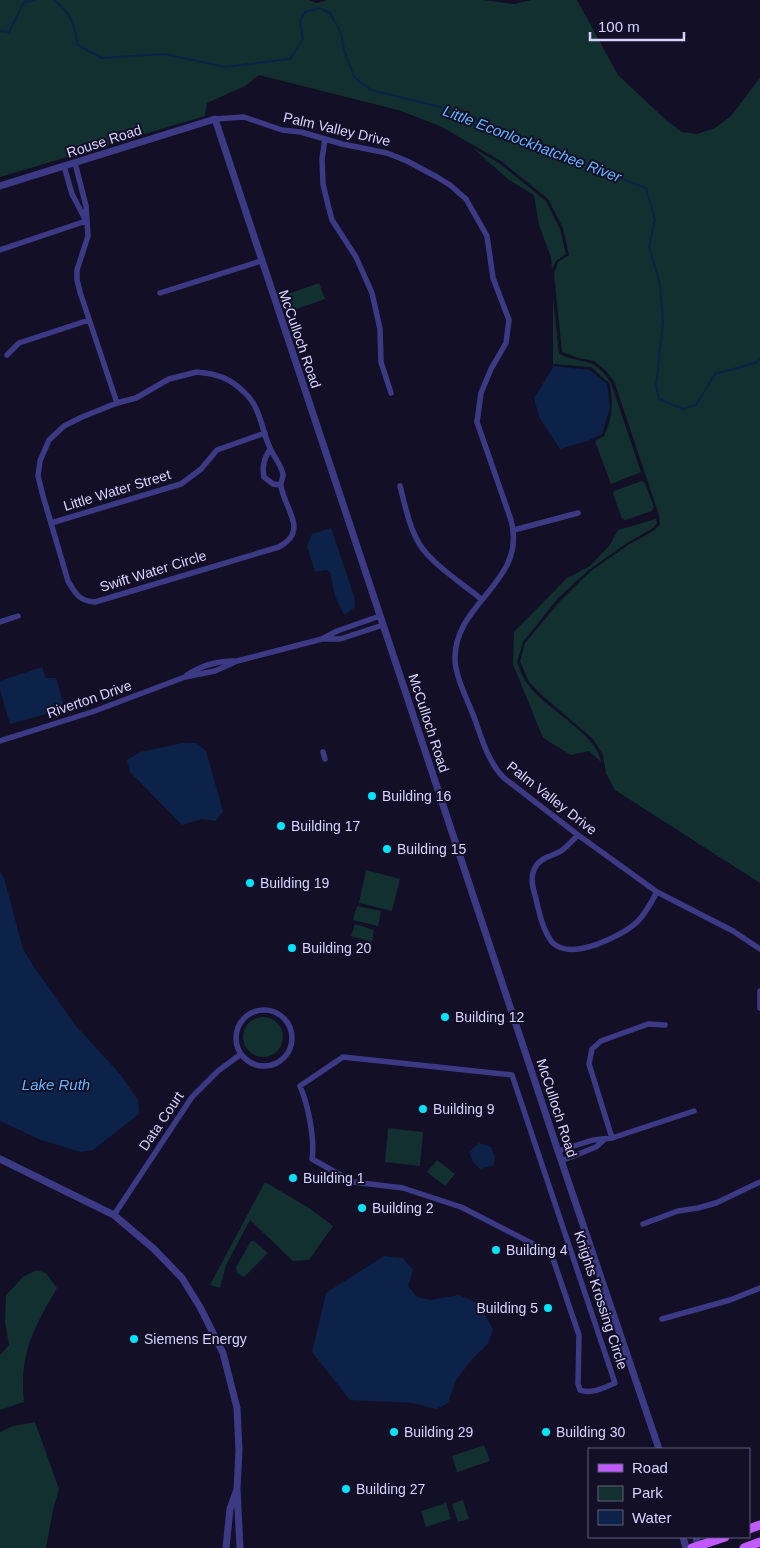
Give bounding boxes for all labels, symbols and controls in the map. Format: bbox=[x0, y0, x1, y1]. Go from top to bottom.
scale bar bbox=[590, 10, 684, 42]
text: 100 m bbox=[598, 18, 640, 35]
water label: Little Econlockhatchee River bbox=[441, 102, 625, 186]
street label: Palm Valley Drive bbox=[282, 109, 392, 149]
street label: Rouse Road bbox=[65, 121, 143, 161]
street label: McCulloch Road bbox=[276, 288, 324, 390]
street label: Little Water Street bbox=[61, 466, 173, 514]
street label: Swift Water Circle bbox=[98, 547, 208, 595]
street label: McCulloch Road bbox=[406, 672, 452, 774]
street label: Riverton Drive bbox=[44, 677, 134, 721]
street label: Palm Valley Drive bbox=[504, 758, 600, 838]
place label: Building 16 bbox=[382, 788, 451, 804]
marker: Building 16 bbox=[366, 790, 378, 802]
place label: Building 17 bbox=[291, 818, 360, 834]
marker: Building 17 bbox=[275, 820, 287, 832]
place label: Building 15 bbox=[397, 841, 466, 857]
marker: Building 15 bbox=[381, 843, 393, 855]
place label: Building 19 bbox=[260, 875, 329, 891]
marker: Building 19 bbox=[244, 877, 256, 889]
place label: Building 20 bbox=[302, 940, 371, 956]
marker: Building 20 bbox=[286, 942, 298, 954]
place label: Building 12 bbox=[455, 1009, 524, 1025]
marker: Building 12 bbox=[439, 1011, 451, 1023]
street label: McCulloch Road bbox=[534, 1057, 580, 1159]
water label: Lake Ruth bbox=[22, 1076, 90, 1093]
street label: Data Court bbox=[135, 1088, 187, 1154]
place label: Building 9 bbox=[433, 1101, 495, 1117]
marker: Building 9 bbox=[417, 1103, 429, 1115]
place label: Building 1 bbox=[303, 1170, 365, 1186]
marker: Building 1 bbox=[287, 1172, 299, 1184]
place label: Building 2 bbox=[372, 1200, 434, 1216]
marker: Building 2 bbox=[356, 1202, 368, 1214]
street label: Knights Krossing Circle bbox=[571, 1229, 631, 1371]
place label: Building 4 bbox=[506, 1242, 568, 1258]
marker: Building 4 bbox=[490, 1244, 502, 1256]
place label: Building 5 bbox=[477, 1300, 538, 1316]
marker: Building 5 bbox=[542, 1302, 554, 1314]
place label: Siemens Energy bbox=[144, 1331, 247, 1347]
marker: Siemens Energy bbox=[128, 1333, 140, 1345]
place label: Building 29 bbox=[404, 1424, 473, 1440]
place label: Building 30 bbox=[556, 1424, 625, 1440]
marker: Building 29 bbox=[388, 1426, 400, 1438]
marker: Building 30 bbox=[540, 1426, 552, 1438]
legend bbox=[588, 1448, 750, 1538]
text: Road bbox=[632, 1459, 668, 1476]
place label: Building 27 bbox=[356, 1481, 425, 1497]
marker: Building 27 bbox=[340, 1483, 352, 1495]
text: Park bbox=[632, 1484, 663, 1501]
text: Water bbox=[632, 1509, 671, 1526]

